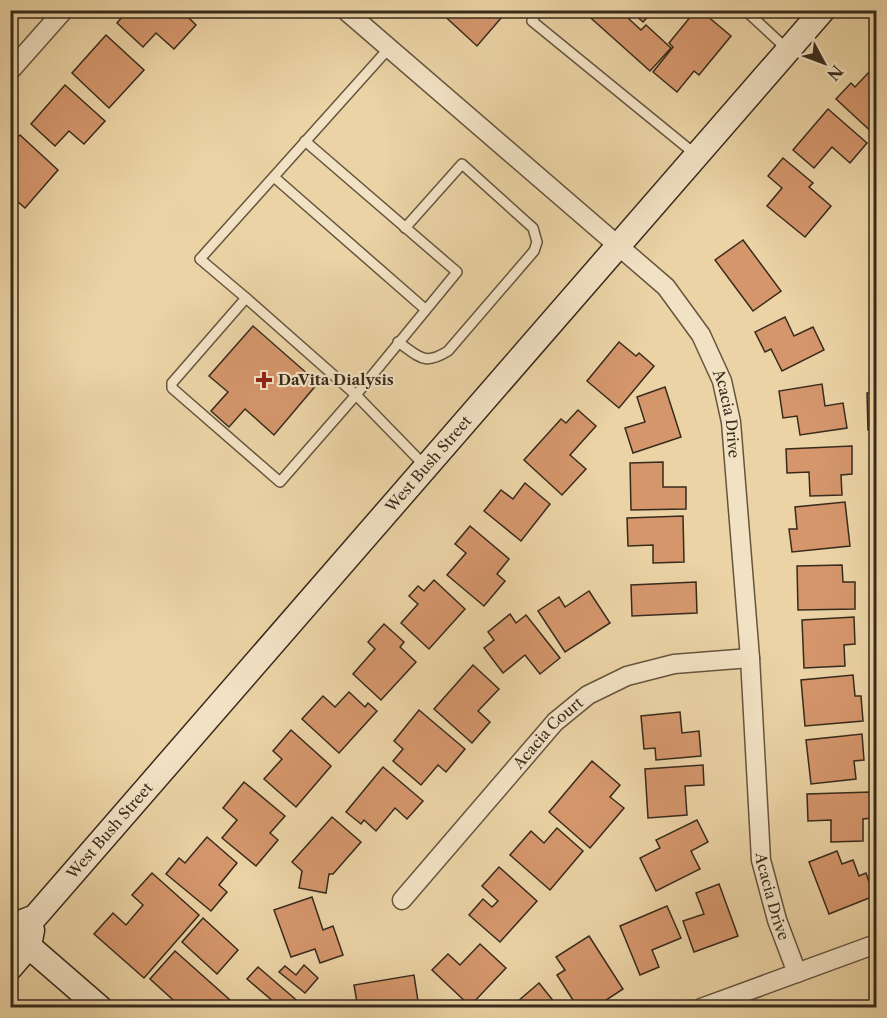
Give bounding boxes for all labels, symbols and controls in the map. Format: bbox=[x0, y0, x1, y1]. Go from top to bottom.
north arrow bbox=[794, 33, 854, 93]
text: N bbox=[823, 61, 847, 85]
street label: Acacia Drive bbox=[708, 365, 744, 459]
place label: DaVita Dialysis bbox=[278, 370, 394, 389]
marker: DaVita Dialysis bbox=[255, 371, 273, 389]
street label: West Bush Street bbox=[380, 411, 476, 517]
street label: Acacia Court bbox=[508, 693, 587, 773]
street label: West Bush Street bbox=[62, 778, 157, 883]
street label: Acacia Drive bbox=[752, 852, 794, 943]

